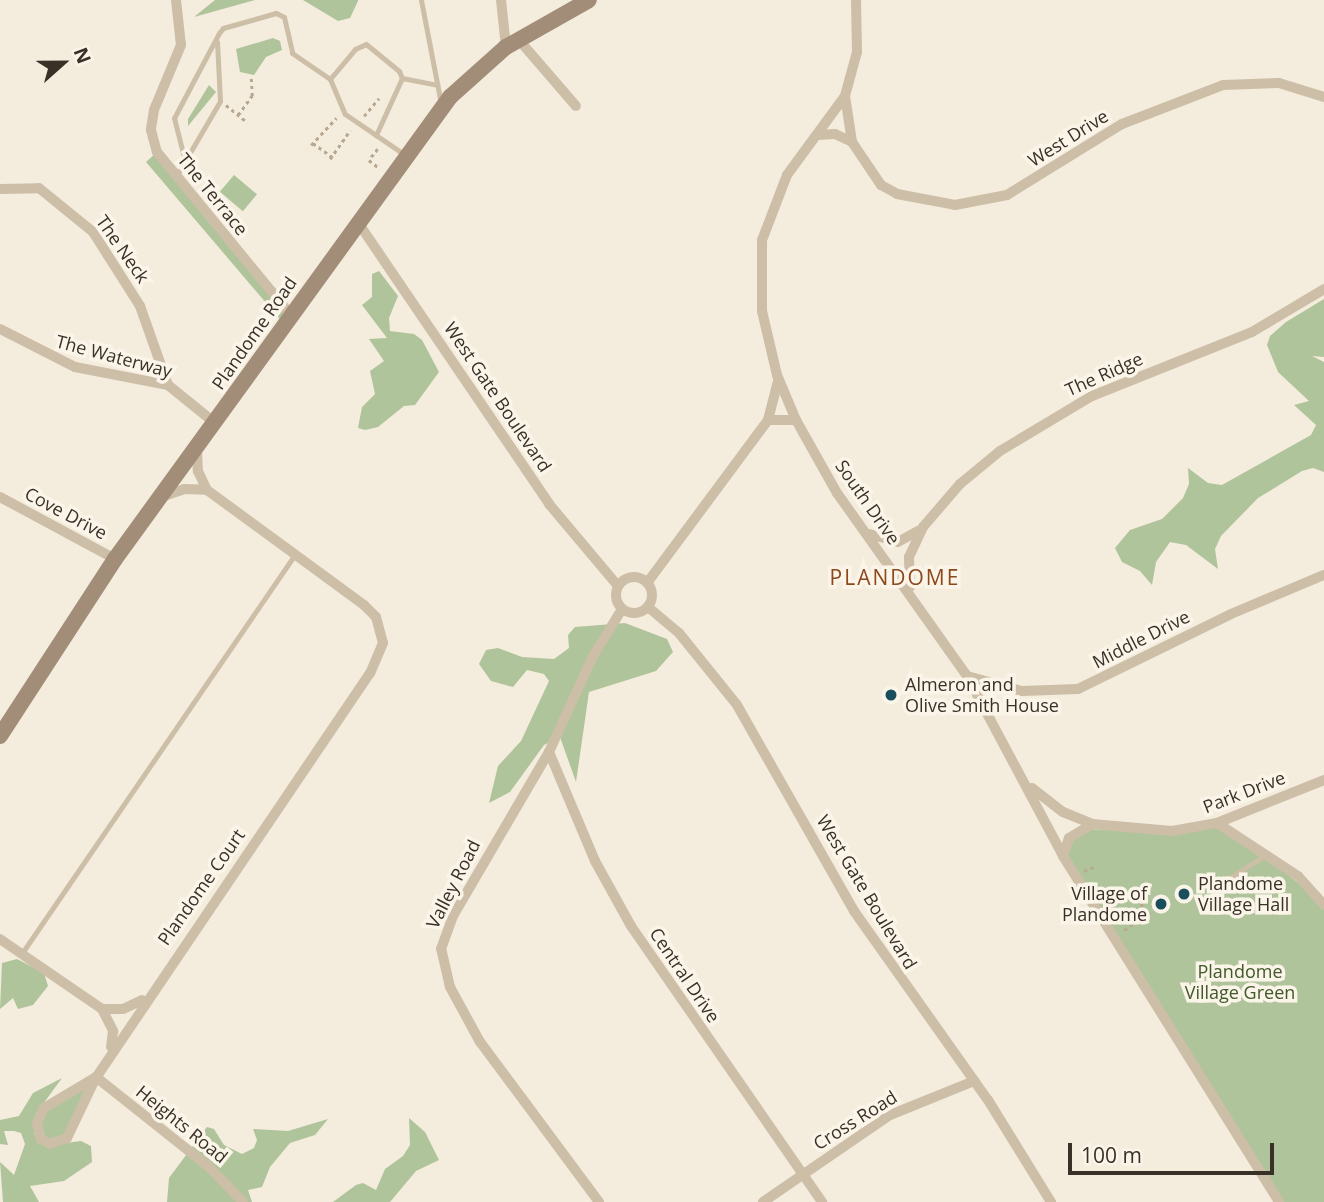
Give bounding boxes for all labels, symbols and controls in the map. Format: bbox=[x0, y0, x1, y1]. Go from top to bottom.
north arrow bbox=[28, 28, 98, 98]
text: N bbox=[68, 44, 98, 67]
street label: West Drive bbox=[1024, 105, 1112, 171]
street label: The Terrace bbox=[173, 149, 253, 239]
street label: The Neck bbox=[92, 211, 154, 287]
street label: Plandome Road bbox=[207, 272, 301, 394]
street label: West Gate Boulevard bbox=[440, 318, 556, 476]
street label: The Waterway bbox=[54, 330, 174, 382]
street label: The Ridge bbox=[1062, 347, 1146, 401]
street label: South Drive bbox=[831, 456, 905, 548]
street label: Cove Drive bbox=[21, 482, 111, 544]
district label: PLANDOME bbox=[831, 564, 959, 590]
street label: Middle Drive bbox=[1089, 605, 1193, 673]
place label: Almeron and Olive Smith House bbox=[905, 674, 1059, 716]
marker: Almeron and Olive Smith House bbox=[883, 687, 899, 703]
street label: Park Drive bbox=[1200, 766, 1288, 818]
street label: West Gate Boulevard bbox=[812, 811, 922, 973]
street label: Plandome Court bbox=[153, 825, 249, 949]
street label: Valley Road bbox=[421, 836, 485, 932]
place label: Plandome Village Hall bbox=[1198, 873, 1289, 916]
place label: Village of Plandome bbox=[1062, 883, 1147, 926]
marker: Plandome Village Hall bbox=[1176, 886, 1192, 902]
marker: Village of Plandome bbox=[1153, 896, 1169, 912]
street label: Central Drive bbox=[645, 924, 725, 1026]
park label: Plandome Village Green bbox=[1185, 961, 1295, 1004]
street label: Heights Road bbox=[132, 1081, 232, 1167]
street label: Cross Road bbox=[809, 1086, 901, 1154]
scale bar bbox=[1072, 1128, 1278, 1172]
text: 100 m bbox=[1081, 1141, 1142, 1169]

